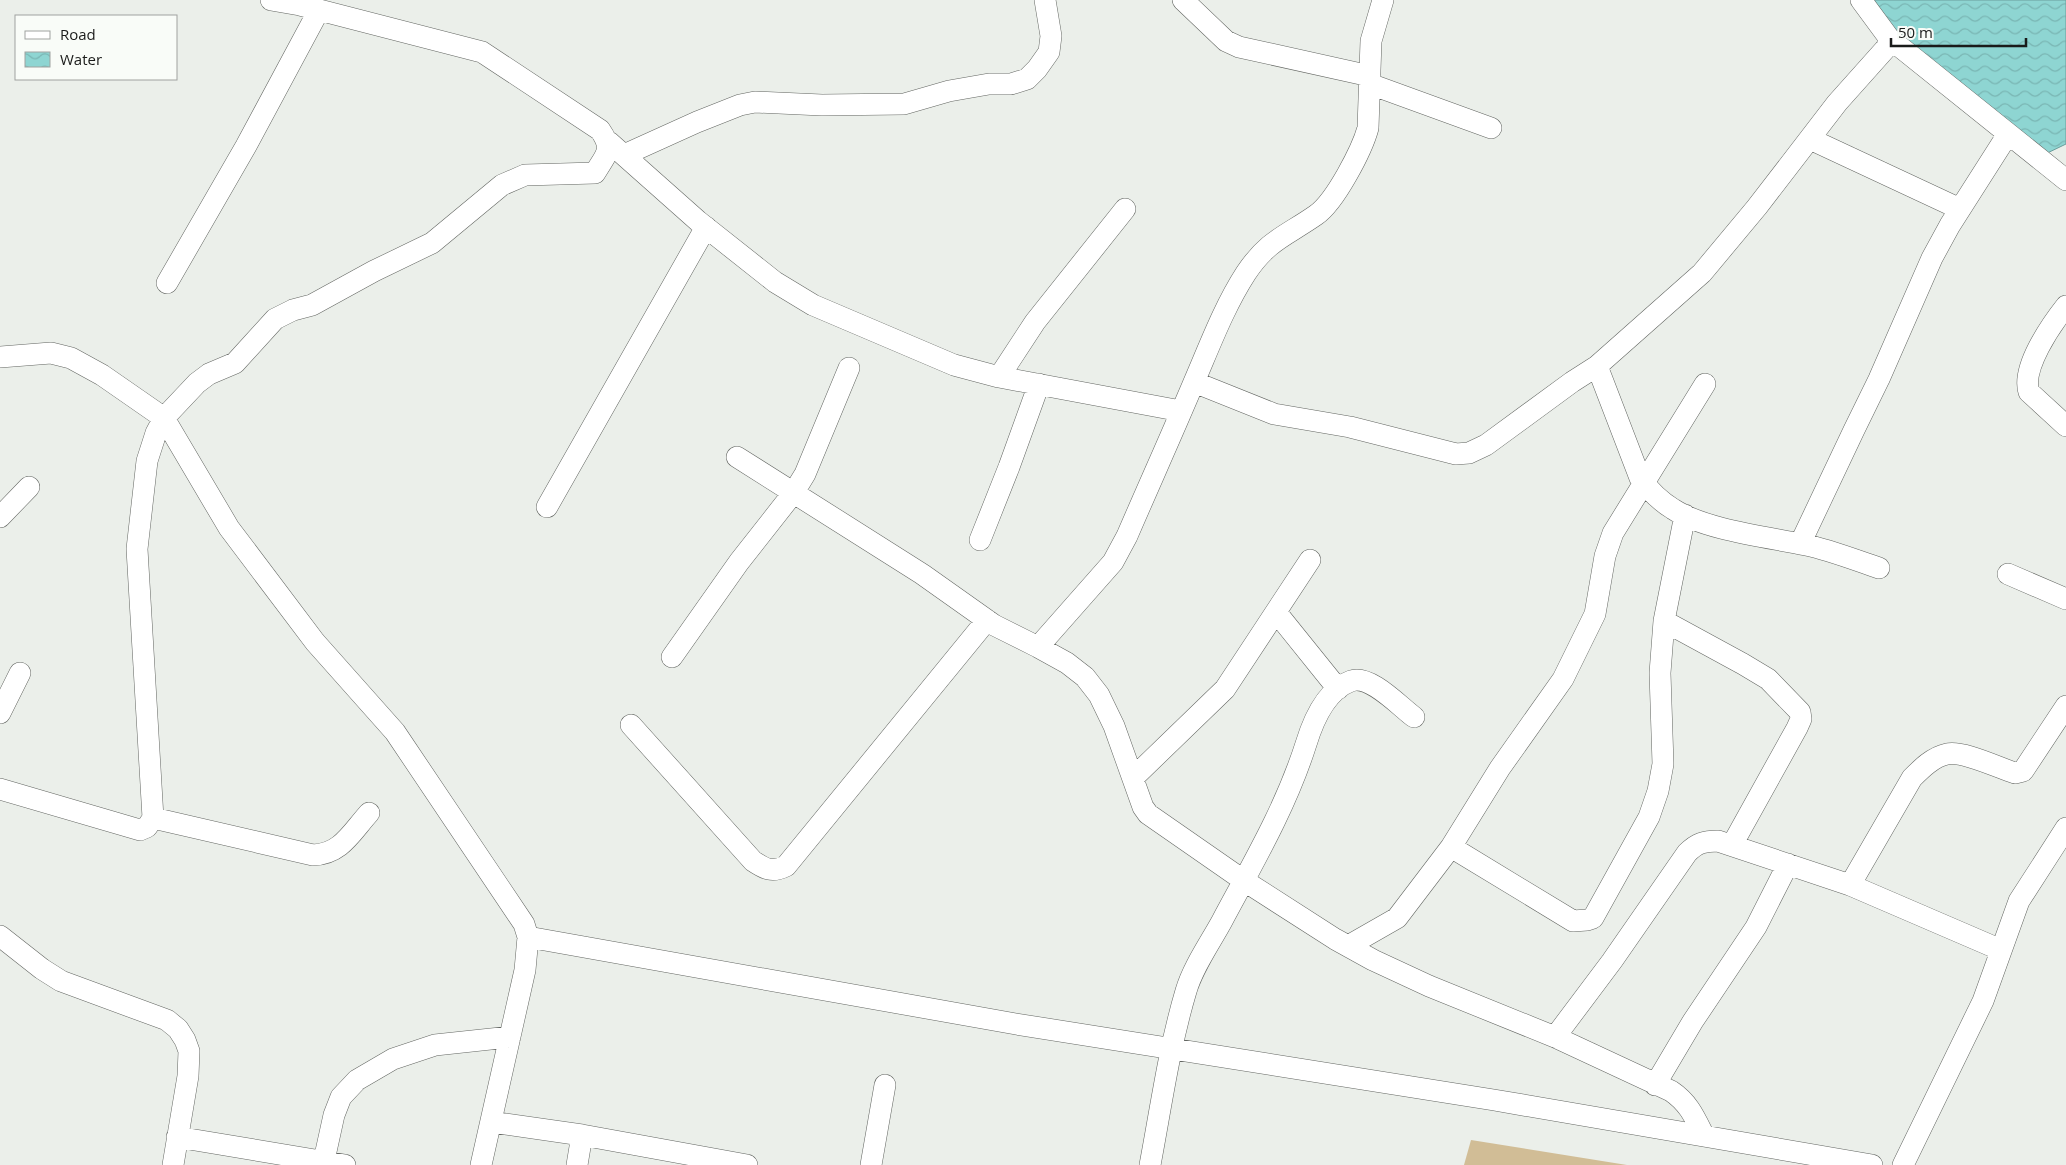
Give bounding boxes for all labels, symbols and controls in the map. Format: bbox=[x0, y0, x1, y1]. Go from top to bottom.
legend bbox=[15, 15, 178, 80]
scale bar bbox=[1891, 15, 2026, 47]
text: 50 m bbox=[1898, 22, 1933, 42]
text: Road bbox=[60, 24, 96, 44]
text: Water bbox=[60, 49, 102, 69]

